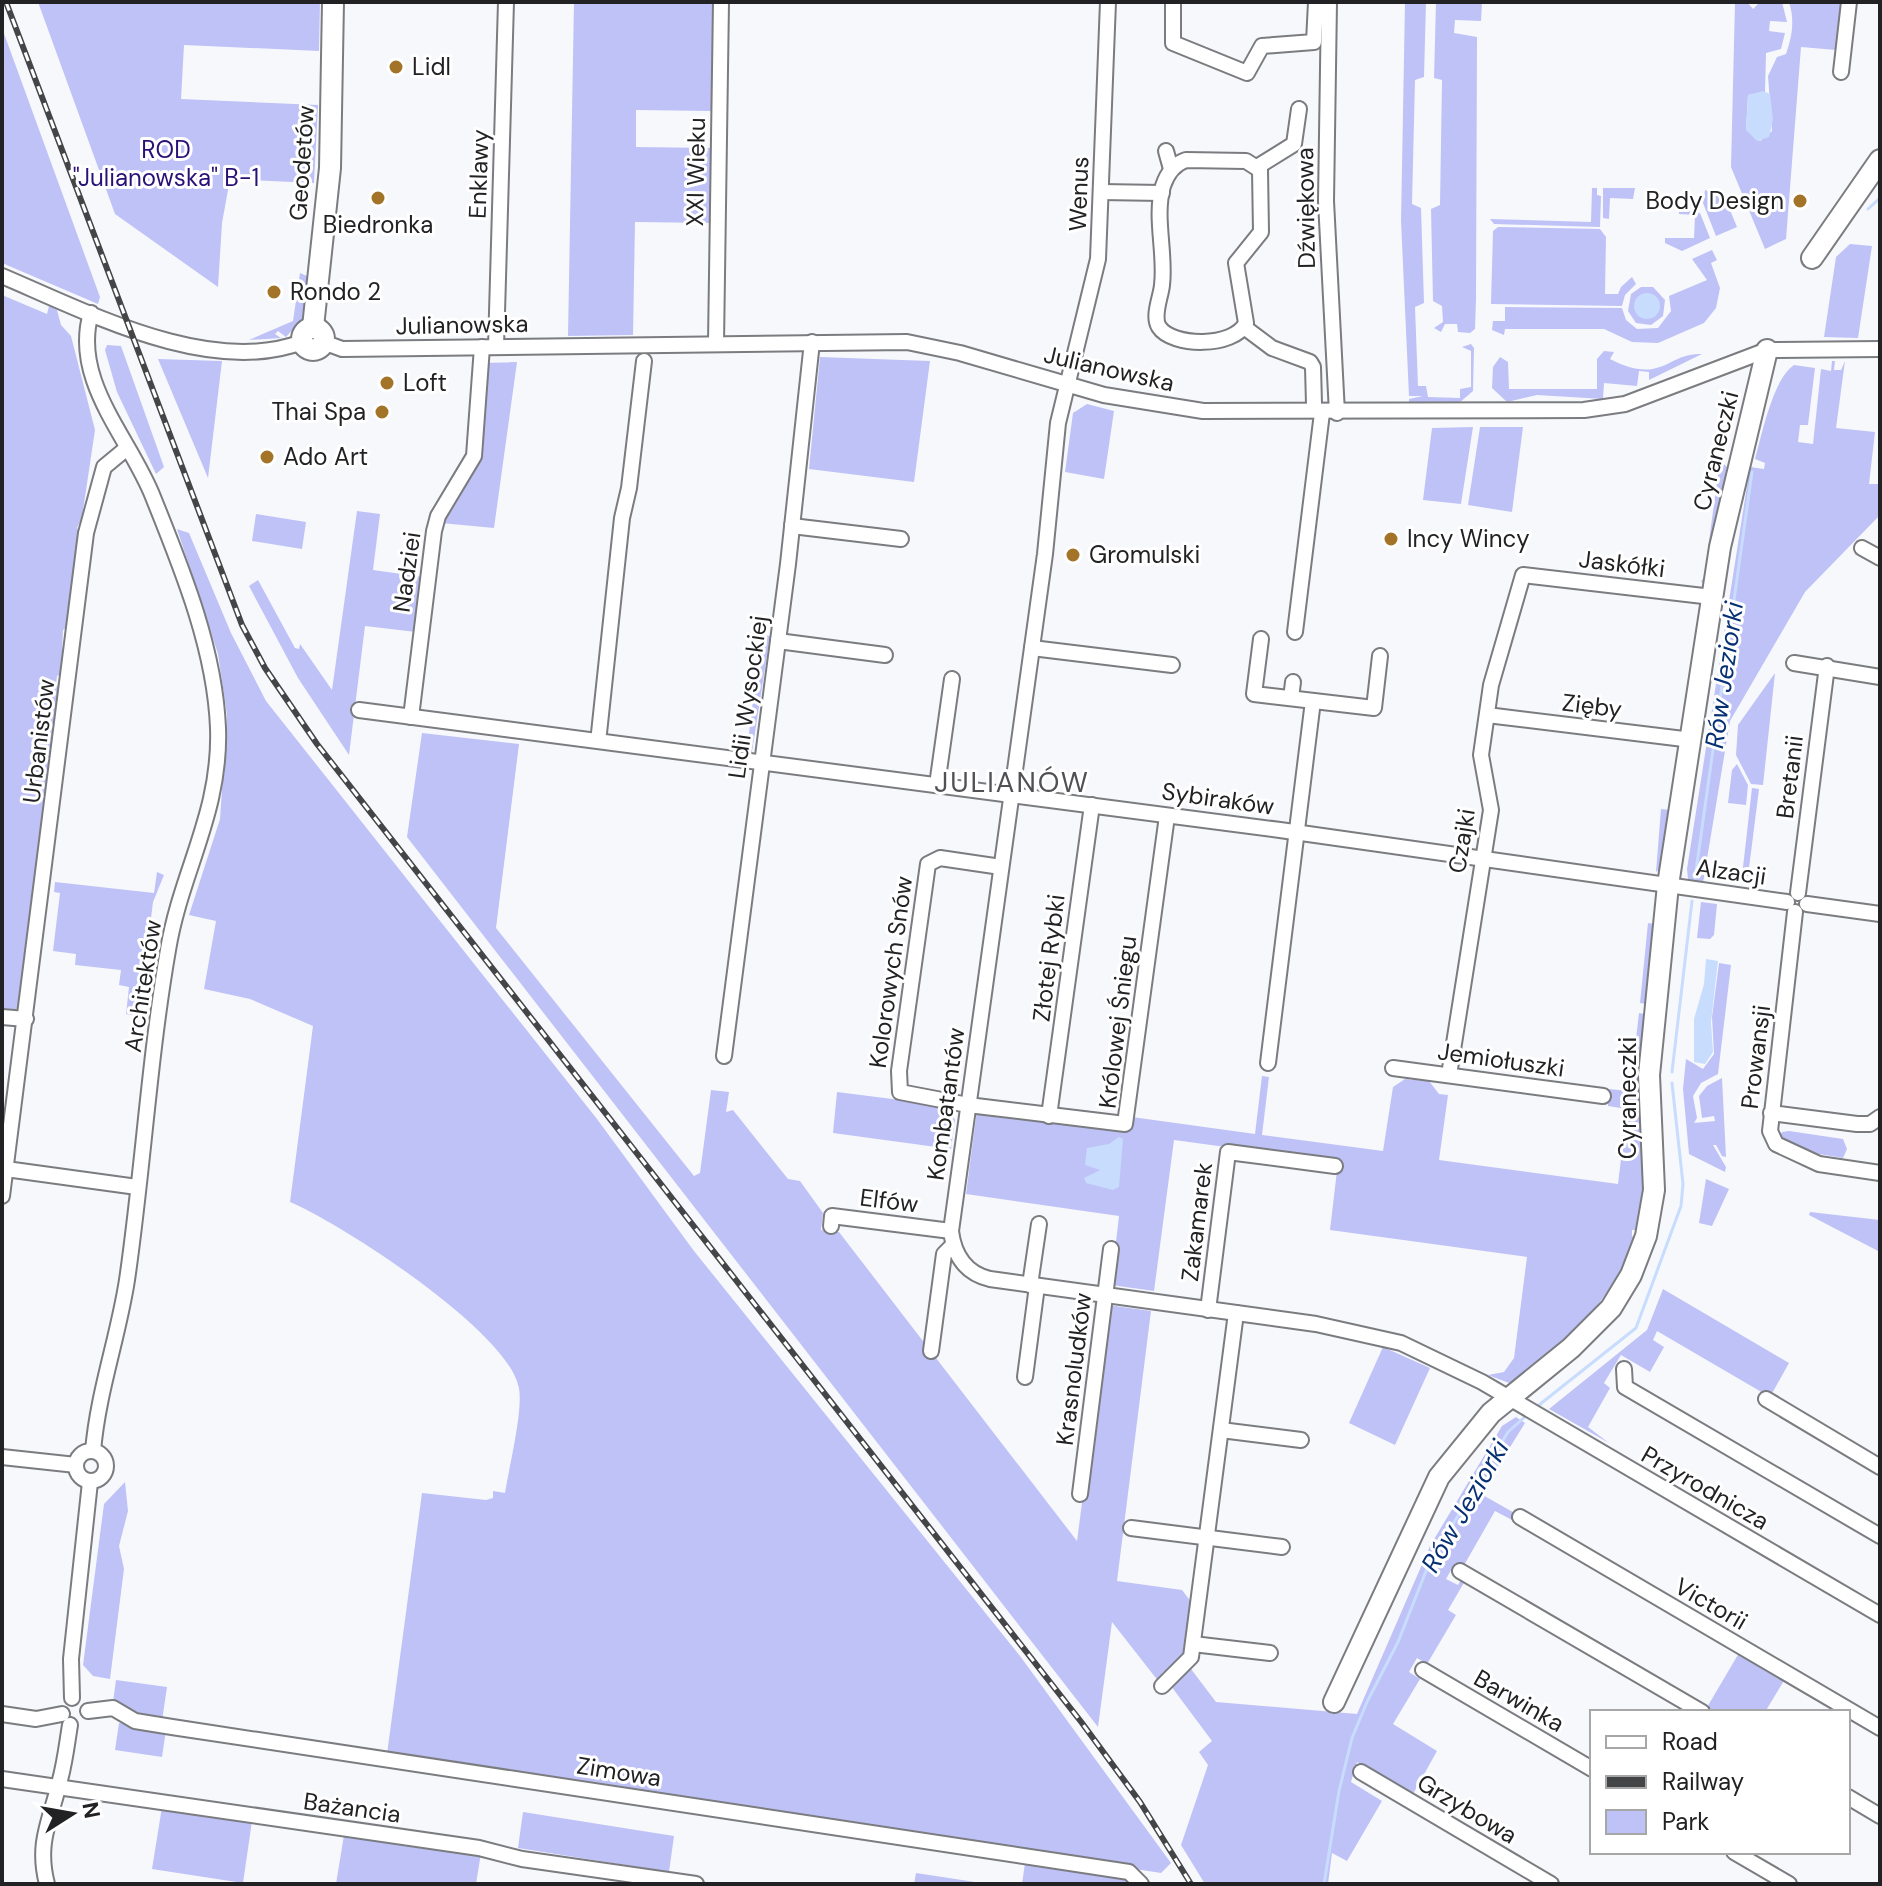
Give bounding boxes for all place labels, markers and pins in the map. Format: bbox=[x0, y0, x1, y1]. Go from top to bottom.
place label: Lidl bbox=[412, 51, 451, 82]
marker: Lidl bbox=[387, 58, 405, 76]
place label: Body Design bbox=[1645, 185, 1784, 216]
marker: Biedronka bbox=[369, 189, 387, 207]
marker: Body Design bbox=[1791, 192, 1809, 210]
place label: Biedronka bbox=[323, 209, 433, 240]
place label: Rondo 2 bbox=[290, 276, 381, 307]
marker: Rondo 2 bbox=[265, 283, 283, 301]
place label: Loft bbox=[403, 367, 447, 398]
marker: Loft bbox=[378, 374, 396, 392]
place label: Thai Spa bbox=[272, 396, 366, 427]
marker: Thai Spa bbox=[373, 403, 391, 421]
place label: Ado Art bbox=[283, 441, 368, 472]
marker: Ado Art bbox=[258, 448, 276, 466]
place label: Incy Wincy bbox=[1407, 523, 1530, 554]
marker: Incy Wincy bbox=[1382, 530, 1400, 548]
place label: Gromulski bbox=[1089, 539, 1200, 570]
marker: Gromulski bbox=[1064, 546, 1082, 564]

